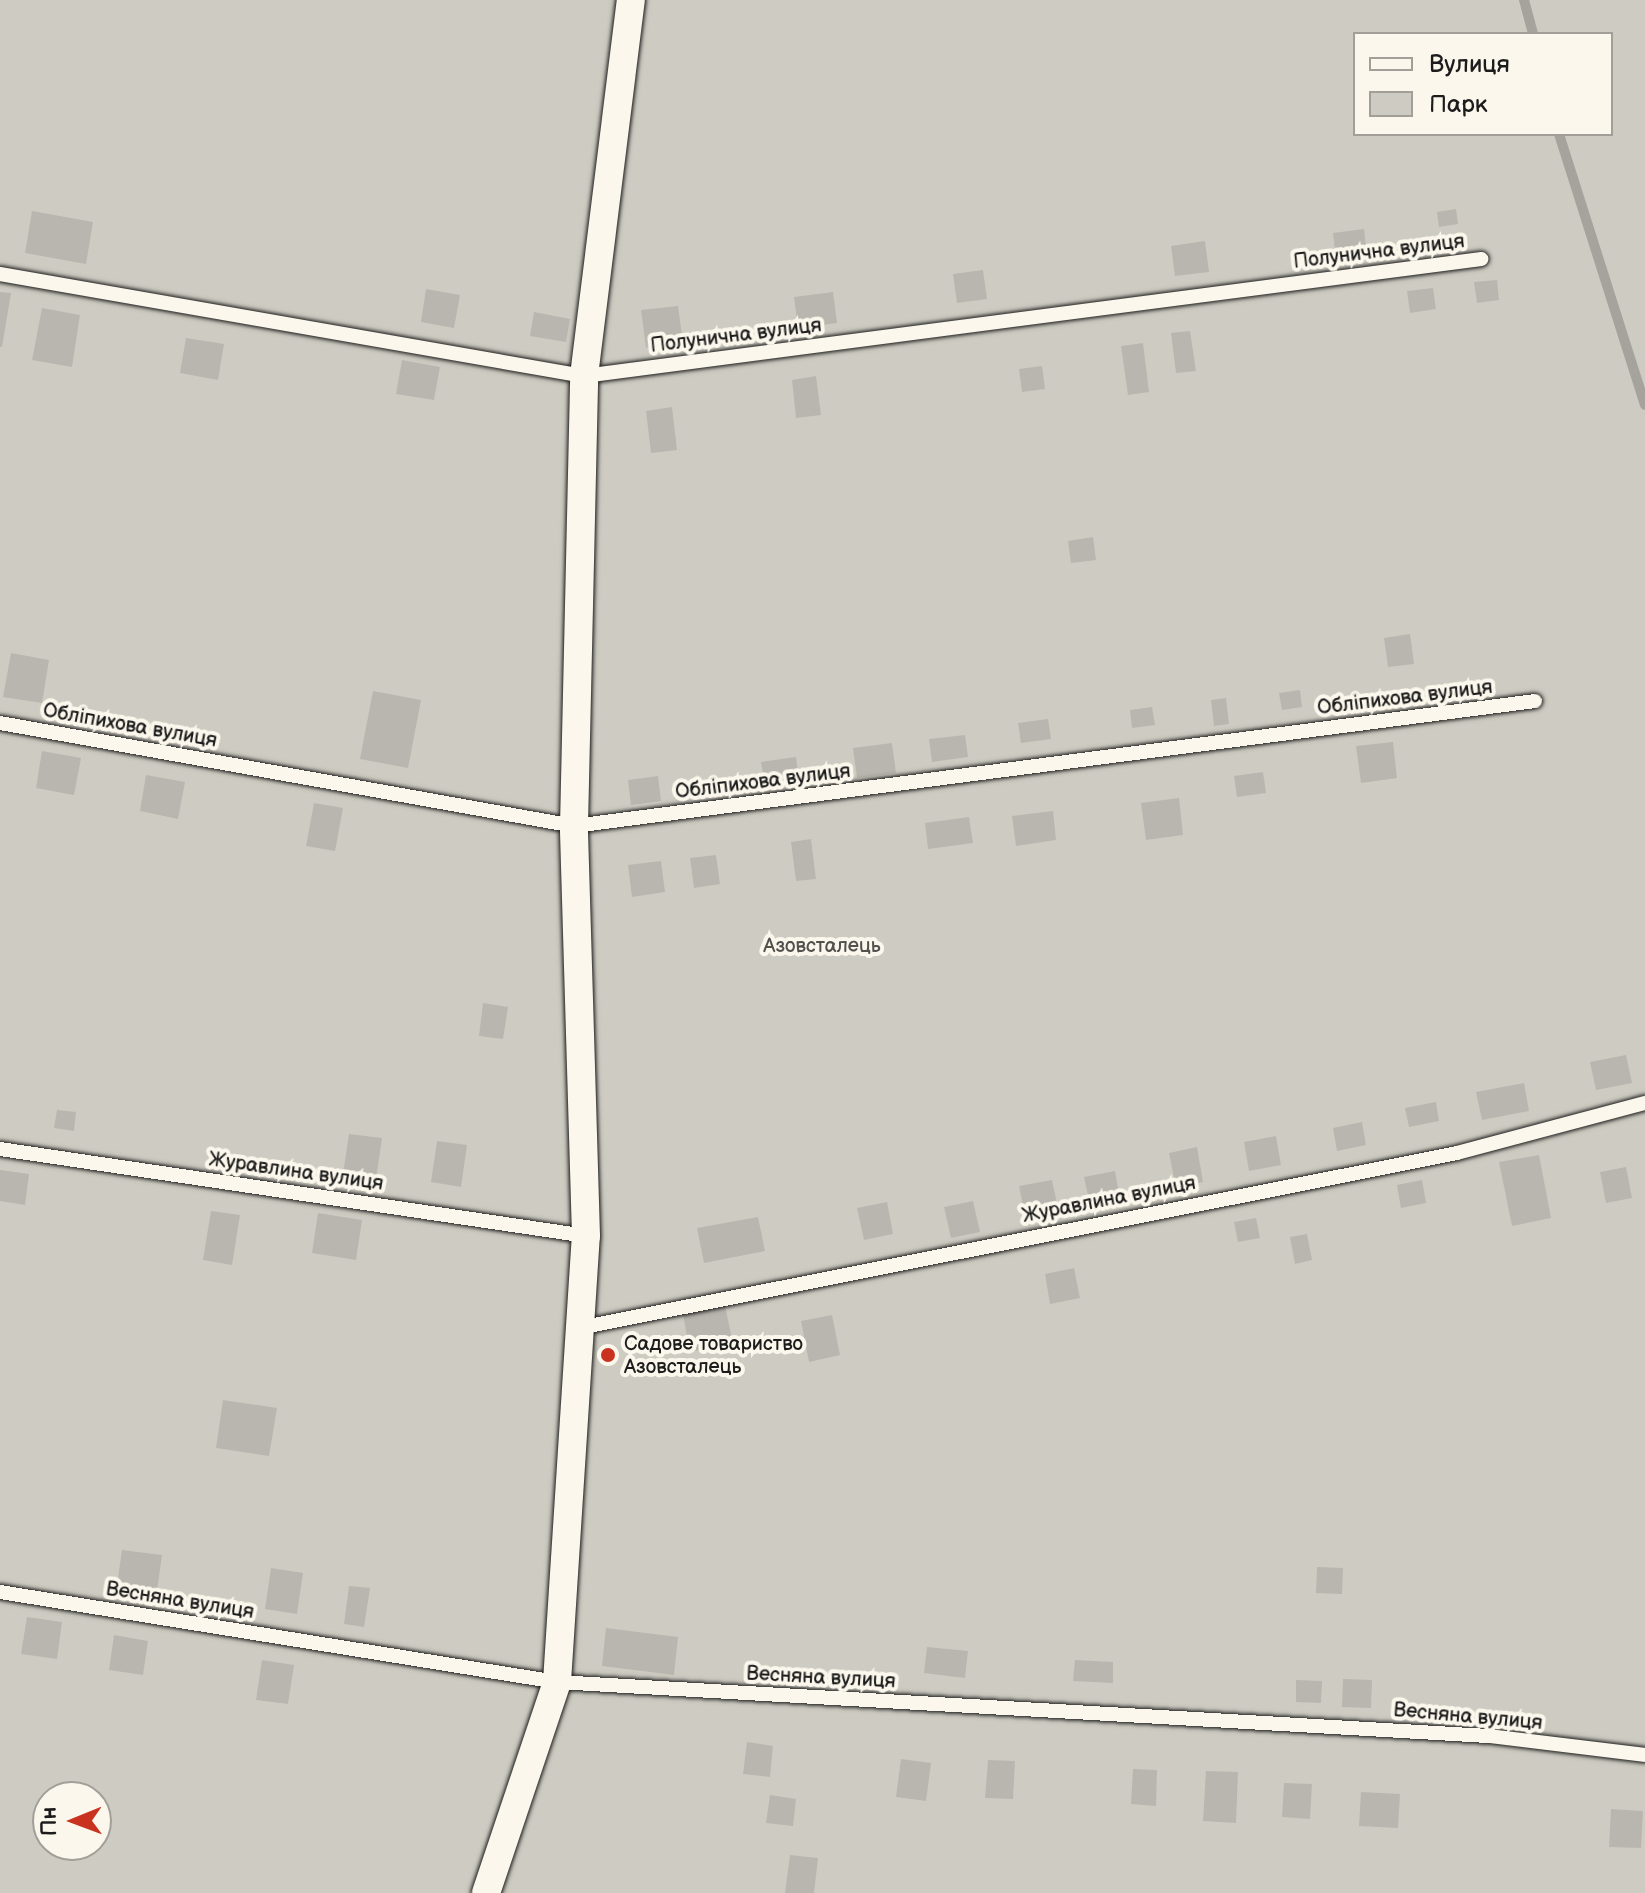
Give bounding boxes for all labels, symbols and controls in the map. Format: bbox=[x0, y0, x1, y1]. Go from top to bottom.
legend bbox=[1353, 32, 1613, 136]
text: Вулиця bbox=[1429, 50, 1510, 79]
text: Парк bbox=[1429, 90, 1487, 119]
street label: Полунична вулиця bbox=[1292, 230, 1466, 274]
street label: Полунична вулиця bbox=[649, 314, 823, 358]
street label: Обліпихова вулиця bbox=[1316, 675, 1494, 721]
street label: Обліпихова вулиця bbox=[41, 699, 219, 753]
street label: Обліпихова вулиця bbox=[674, 759, 852, 805]
park label: Азовсталець bbox=[763, 934, 881, 958]
street label: Журавлина вулиця bbox=[207, 1148, 385, 1196]
street label: Журавлина вулиця bbox=[1020, 1171, 1198, 1229]
place label: Садове товариство Азовсталець bbox=[624, 1332, 803, 1379]
marker: Садове товариство Азовсталець bbox=[599, 1346, 617, 1364]
street label: Весняна вулиця bbox=[104, 1577, 256, 1625]
street label: Весняна вулиця bbox=[746, 1662, 896, 1694]
street label: Весняна вулиця bbox=[1392, 1699, 1544, 1735]
north arrow bbox=[32, 1781, 112, 1861]
text: Пн bbox=[36, 1807, 63, 1836]

